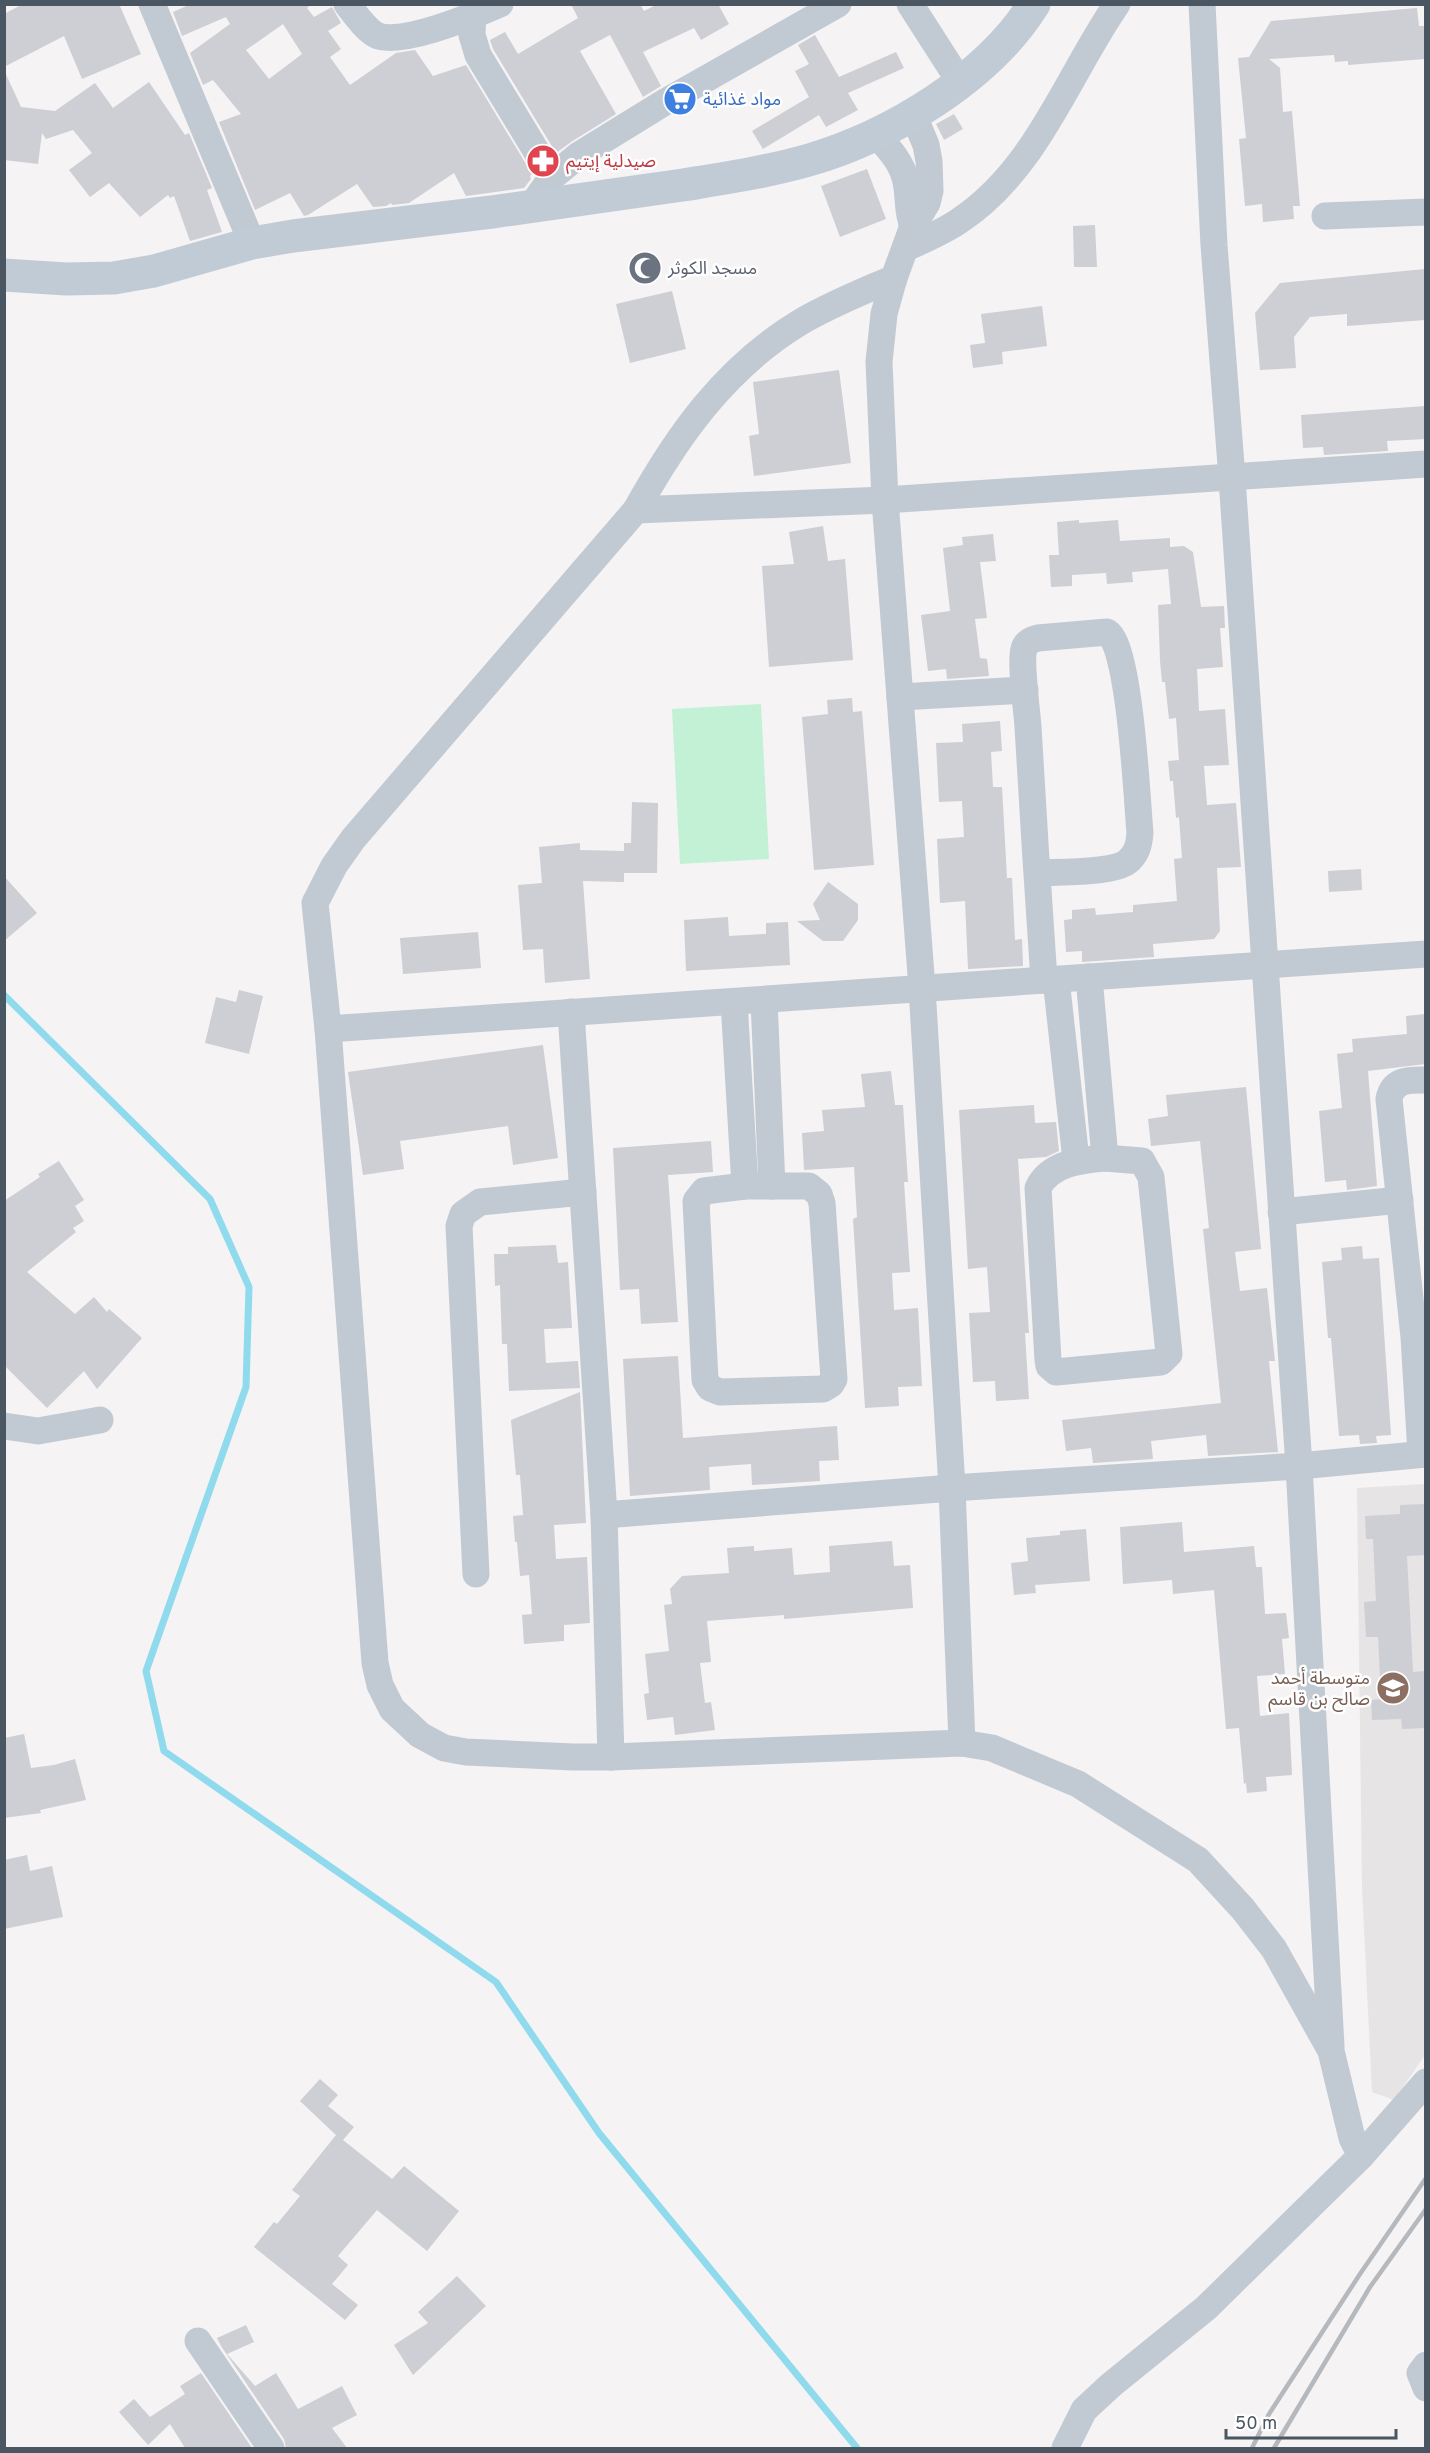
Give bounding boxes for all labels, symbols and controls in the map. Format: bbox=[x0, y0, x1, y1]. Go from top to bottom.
supermarket icon: مواد غذائية bbox=[662, 81, 698, 117]
place label: مواد غذائية bbox=[703, 89, 781, 112]
pharmacy icon: صيدلية إيتيم bbox=[525, 143, 561, 179]
place label: صيدلية إيتيم bbox=[566, 151, 656, 174]
mosque icon: مسجد الكوثر bbox=[627, 250, 663, 286]
place label: مسجد الكوثر bbox=[667, 258, 757, 281]
place label: متوسطة أحمد صالح بن قاسم bbox=[1268, 1667, 1370, 1712]
school or university icon: متوسطة أحمد صالح بن قاسم bbox=[1375, 1670, 1411, 1706]
scale bar bbox=[1226, 2402, 1396, 2440]
text: 50 m bbox=[1235, 2413, 1277, 2436]

